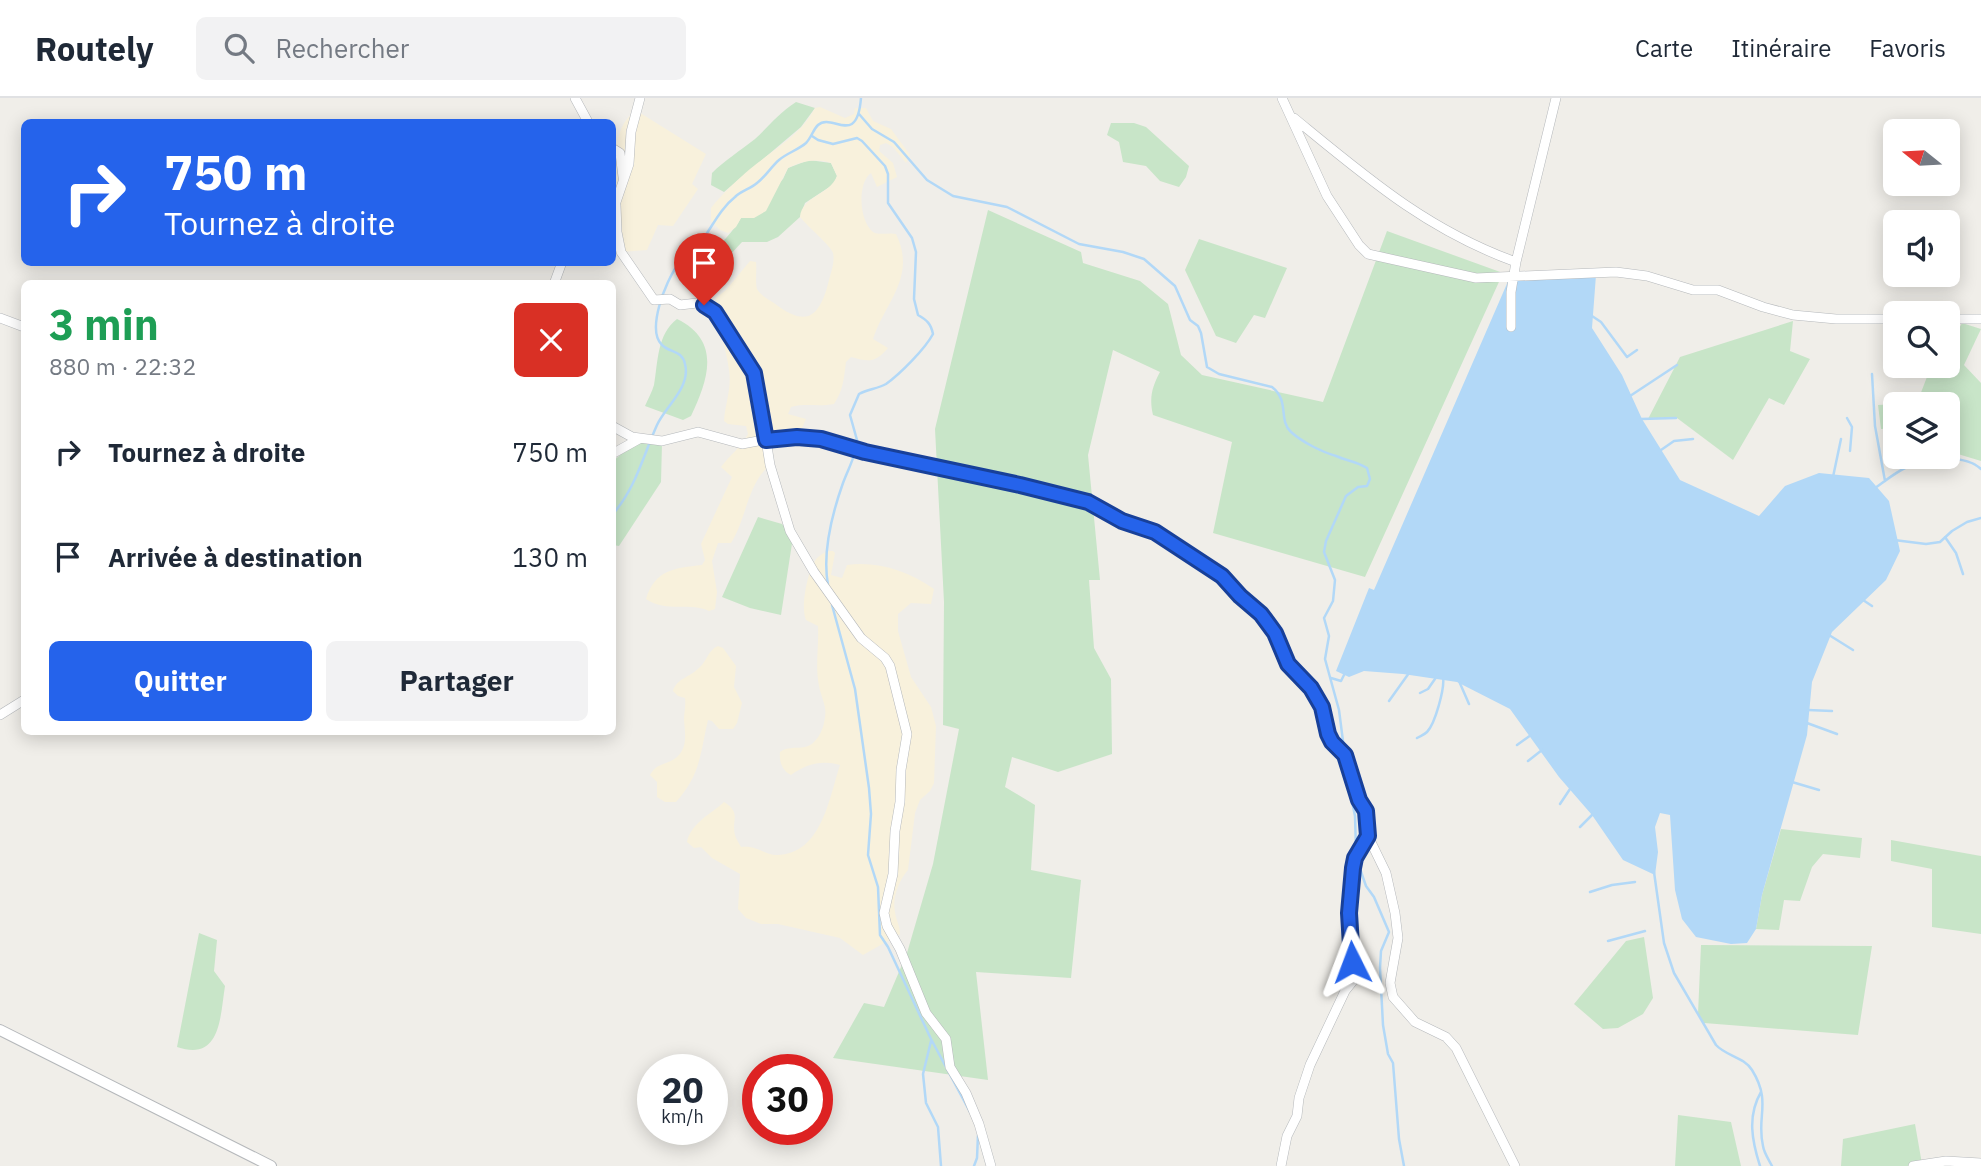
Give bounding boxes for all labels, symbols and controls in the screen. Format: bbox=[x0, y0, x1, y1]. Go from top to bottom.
search box bbox=[196, 17, 686, 80]
text: Routely bbox=[35, 27, 154, 70]
icon: search bbox=[220, 29, 258, 67]
text: Rechercher bbox=[276, 31, 409, 65]
text: Carte bbox=[1635, 32, 1693, 64]
text: Itinéraire bbox=[1731, 32, 1831, 64]
text: Favoris bbox=[1869, 32, 1946, 64]
north arrow bbox=[1883, 119, 1960, 196]
map controls bbox=[1883, 119, 1960, 469]
text: 750 m bbox=[164, 140, 308, 203]
icon: right bbox=[49, 147, 140, 238]
text: Tournez à droite bbox=[164, 202, 395, 244]
button: sound bbox=[1883, 210, 1960, 287]
pin bbox=[674, 233, 734, 305]
icon: arrive bbox=[685, 244, 723, 282]
text: 3 min bbox=[49, 297, 159, 352]
button: search bbox=[1883, 301, 1960, 378]
button: close bbox=[514, 303, 588, 377]
text: 880 m · 22:32 bbox=[49, 351, 196, 381]
button: layers bbox=[1883, 392, 1960, 469]
icon: right bbox=[49, 433, 87, 471]
text: Tournez à droite bbox=[108, 435, 305, 469]
text: 750 m bbox=[512, 435, 588, 469]
icon: arrive bbox=[49, 538, 87, 576]
text: Arrivée à destination bbox=[108, 540, 363, 574]
text: 130 m bbox=[512, 540, 588, 574]
button: Quitter bbox=[49, 641, 312, 721]
button: Partager bbox=[326, 641, 588, 721]
position arrow bbox=[1315, 925, 1389, 999]
speed limit sign: 30 bbox=[742, 1054, 833, 1145]
text: 20 bbox=[661, 1067, 704, 1113]
text: km/h bbox=[661, 1105, 704, 1128]

